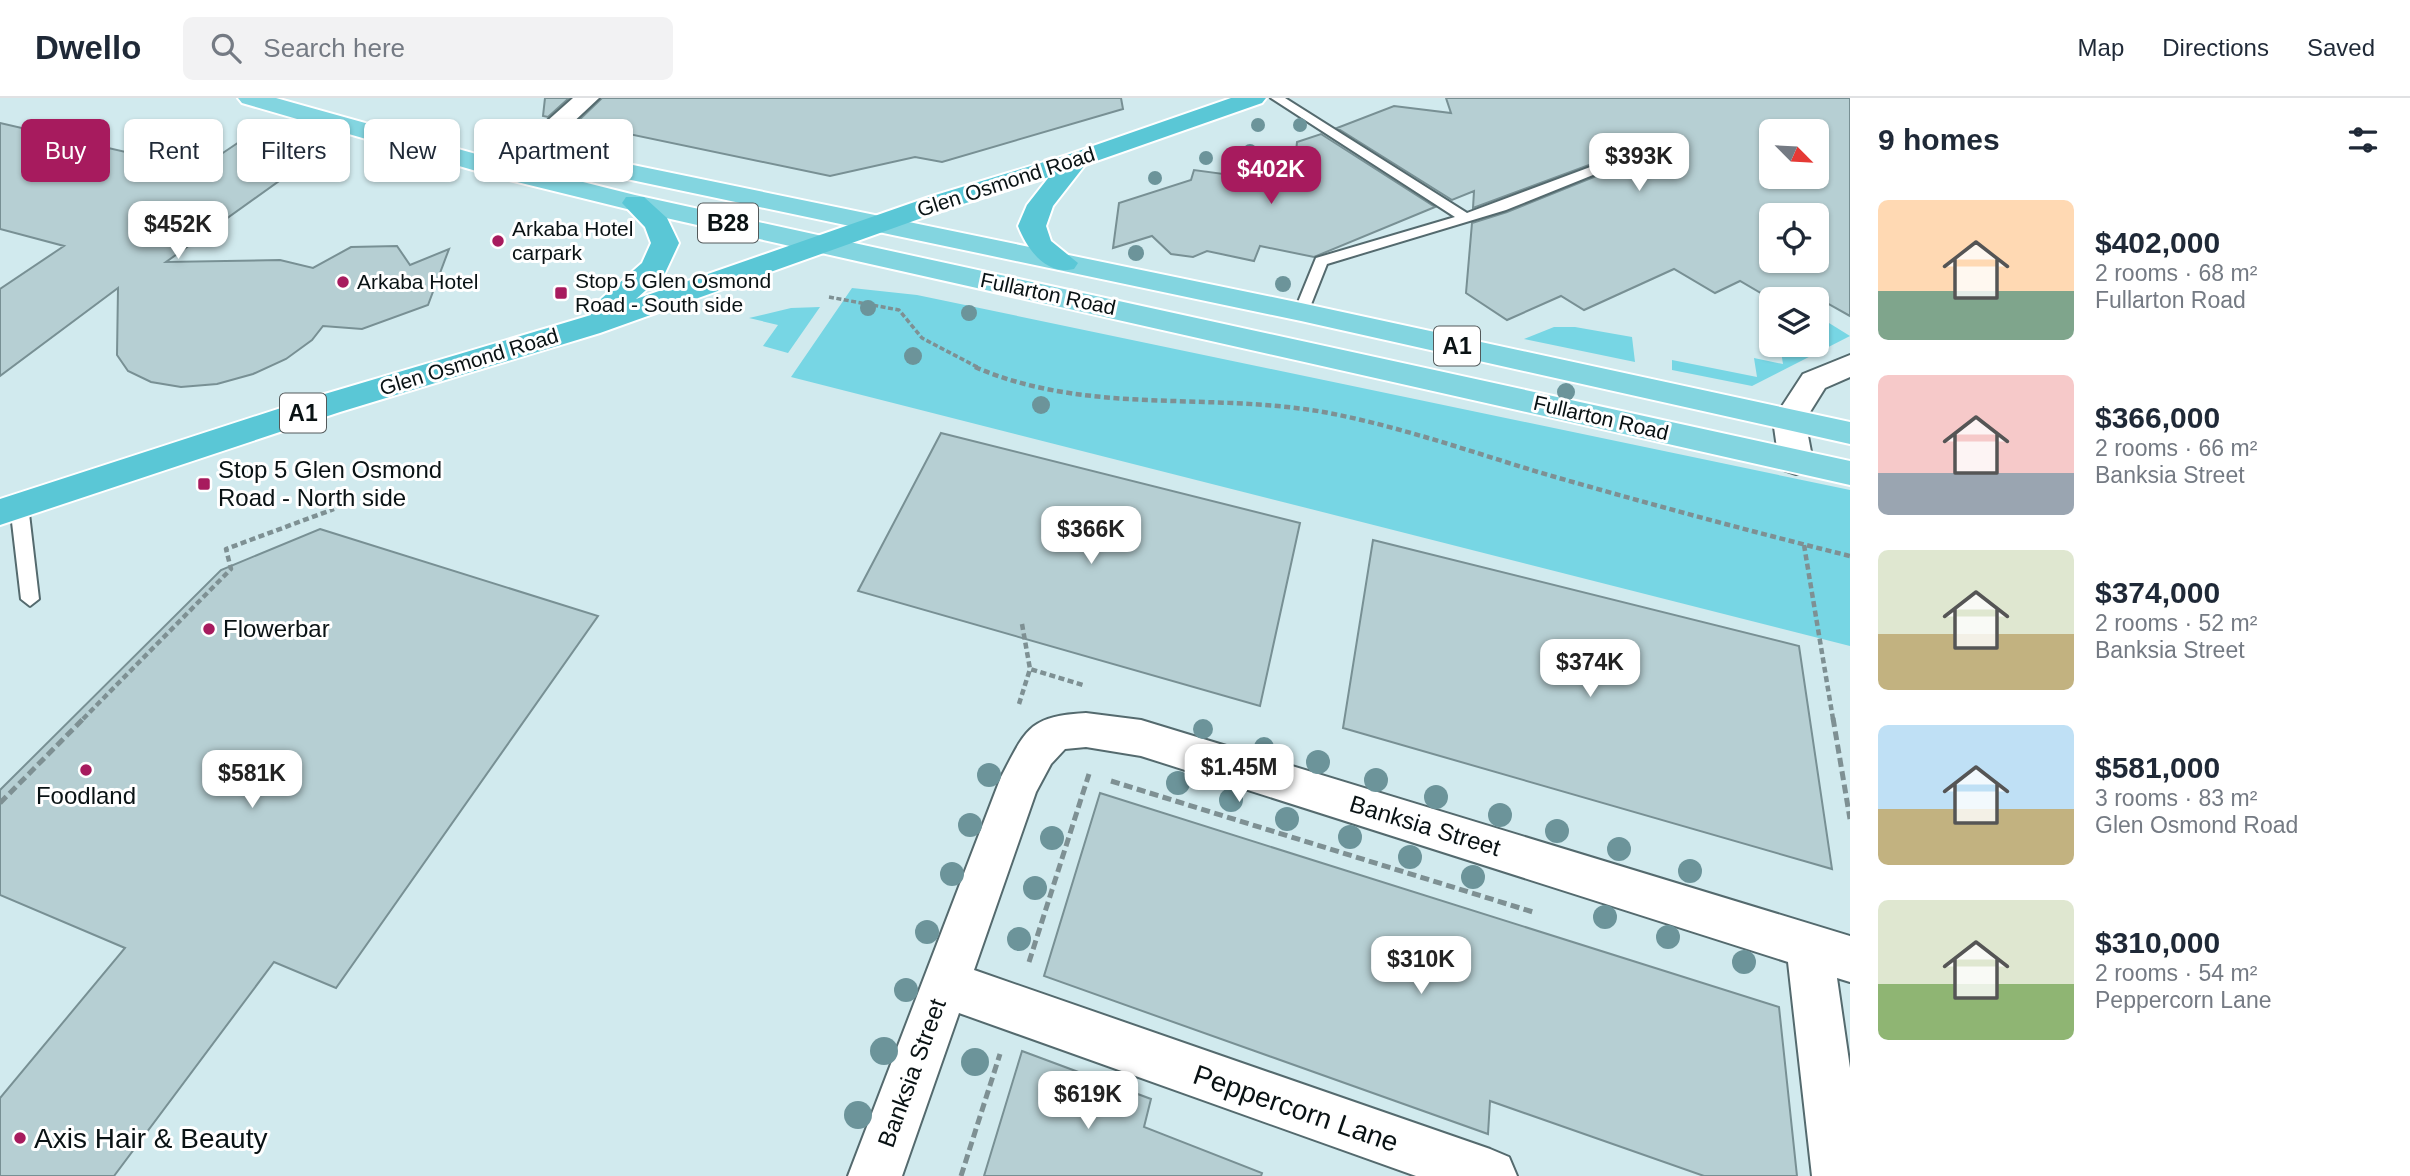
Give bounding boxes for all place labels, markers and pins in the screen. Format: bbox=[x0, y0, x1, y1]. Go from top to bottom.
pin: $393K bbox=[1590, 134, 1688, 193]
pin: $402K bbox=[1222, 146, 1320, 206]
pin: $452K bbox=[129, 202, 227, 261]
place label: Arkaba Hotel carpark bbox=[512, 217, 633, 264]
marker: Arkaba Hotel carpark bbox=[490, 233, 506, 249]
place label: Stop 5 Glen Osmond Road - South side bbox=[575, 269, 771, 316]
place label: Arkaba Hotel bbox=[357, 270, 478, 293]
marker: Arkaba Hotel bbox=[335, 274, 351, 290]
marker: Stop 5 Glen Osmond Road - South side bbox=[553, 285, 569, 301]
place label: Stop 5 Glen Osmond Road - North side bbox=[218, 456, 442, 511]
marker: Stop 5 Glen Osmond Road - North side bbox=[196, 476, 212, 492]
pin: $366K bbox=[1042, 506, 1140, 566]
place label: Flowerbar bbox=[223, 615, 330, 642]
marker: Flowerbar bbox=[201, 621, 217, 637]
pin: $374K bbox=[1541, 640, 1639, 699]
pin: $1.45M bbox=[1182, 744, 1296, 804]
pin: $581K bbox=[203, 750, 301, 810]
marker: Foodland bbox=[78, 762, 94, 778]
place label: Foodland bbox=[36, 782, 136, 809]
pin: $310K bbox=[1372, 936, 1470, 996]
pin: $619K bbox=[1039, 1072, 1137, 1131]
place label: Axis Hair & Beauty bbox=[34, 1123, 267, 1154]
marker: Axis Hair & Beauty bbox=[12, 1130, 28, 1146]

